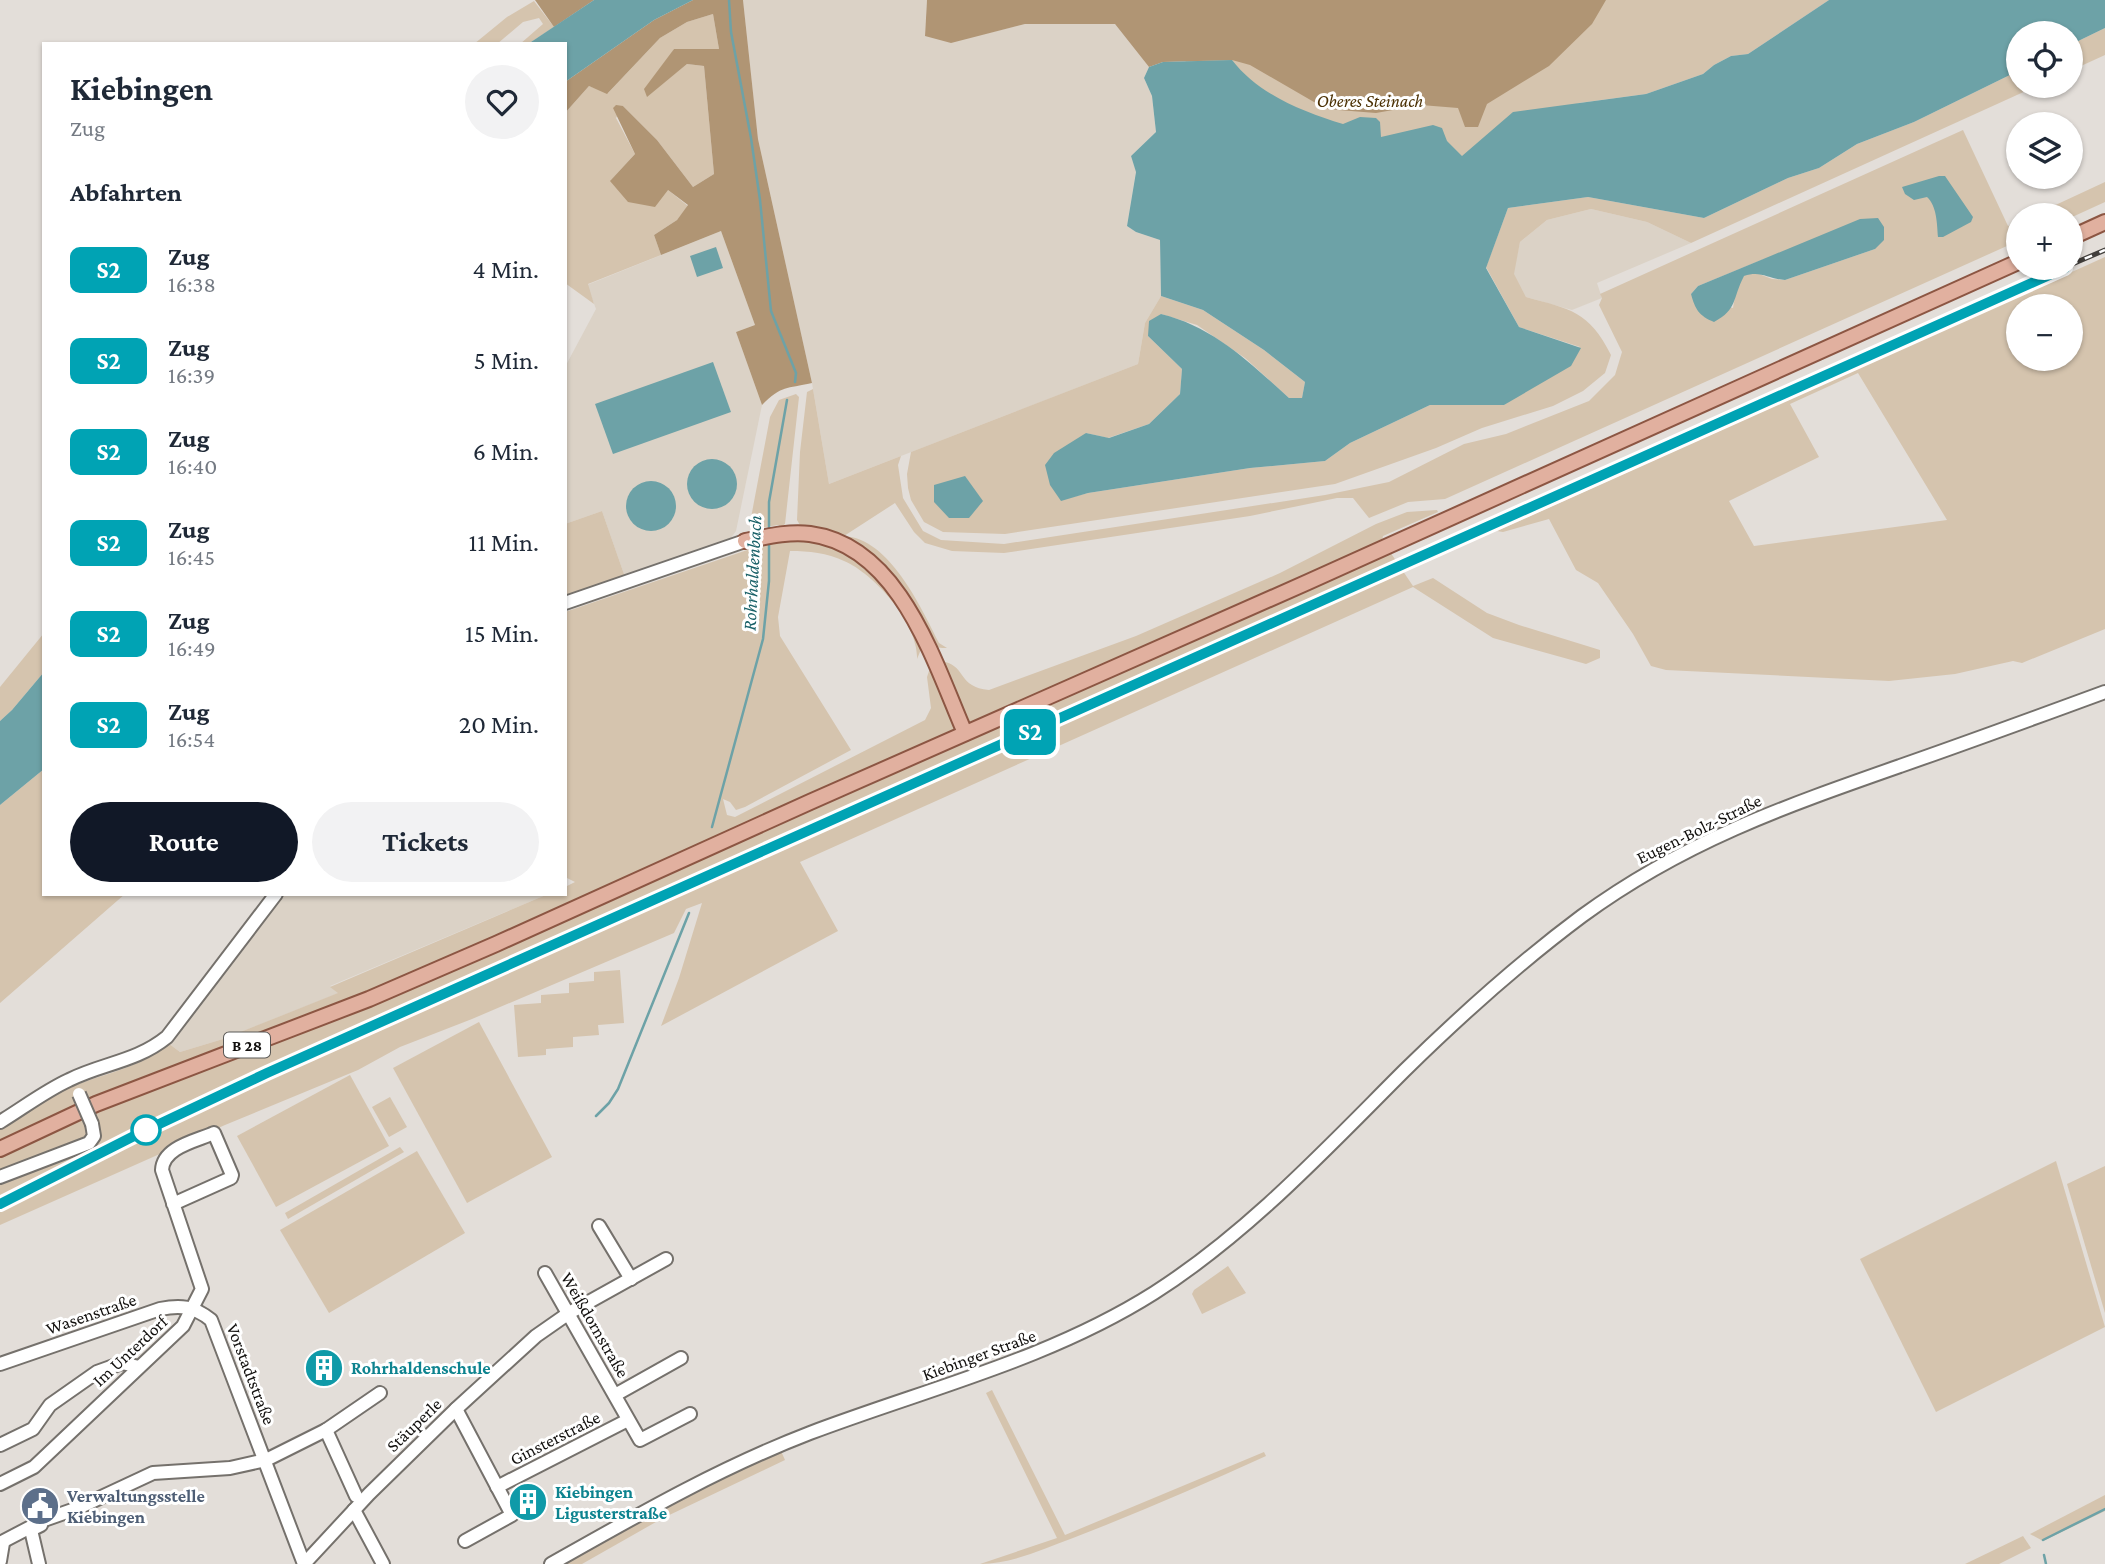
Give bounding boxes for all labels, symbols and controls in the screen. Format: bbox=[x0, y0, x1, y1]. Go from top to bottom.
map controls bbox=[2006, 21, 2083, 371]
button: locate bbox=[2006, 21, 2083, 98]
button: heart bbox=[465, 65, 539, 139]
text: Kiebingen bbox=[70, 70, 213, 107]
park label: Oberes Steinach bbox=[1317, 91, 1424, 111]
button: layers bbox=[2006, 112, 2083, 189]
text: Zug bbox=[70, 115, 105, 141]
text: Abfahrten bbox=[70, 178, 182, 207]
button: + bbox=[2006, 203, 2083, 280]
text: Zug bbox=[168, 242, 210, 271]
text: 4 Min. bbox=[473, 255, 539, 284]
text: S2 bbox=[96, 256, 121, 283]
text: 16:38 bbox=[168, 271, 216, 297]
button: − bbox=[2006, 294, 2083, 371]
text: Zug bbox=[168, 333, 210, 362]
text: 5 Min. bbox=[474, 346, 539, 375]
text: S2 bbox=[96, 347, 121, 374]
text: 16:39 bbox=[168, 362, 215, 388]
text: Zug bbox=[168, 424, 210, 453]
text: 6 Min. bbox=[473, 437, 539, 466]
text: S2 bbox=[96, 438, 121, 465]
text: 16:40 bbox=[168, 453, 217, 479]
text: Zug bbox=[168, 515, 210, 544]
water label: Rohrhaldenbach bbox=[738, 515, 766, 631]
text: 11 Min. bbox=[469, 528, 539, 557]
text: S2 bbox=[96, 529, 121, 556]
text: 16:45 bbox=[168, 544, 215, 570]
text: Zug bbox=[168, 606, 210, 635]
text: 15 Min. bbox=[465, 619, 539, 648]
text: S2 bbox=[96, 620, 121, 647]
text: 16:49 bbox=[168, 635, 216, 661]
text: Zug bbox=[168, 697, 210, 726]
line badge: S2 bbox=[998, 709, 1062, 755]
text: 20 Min. bbox=[459, 710, 539, 739]
text: S2 bbox=[96, 711, 121, 738]
text: S2 bbox=[1018, 718, 1042, 745]
text: 16:54 bbox=[168, 726, 215, 752]
street label: Eugen-Bolz-Straße bbox=[1633, 790, 1765, 868]
button: Route bbox=[70, 802, 298, 882]
button: Tickets bbox=[312, 802, 539, 882]
road number: B 28 bbox=[224, 1032, 270, 1058]
unlabelled marker bbox=[131, 1115, 161, 1145]
street label: Weißdornstraße bbox=[557, 1269, 633, 1381]
street label: Wasenstraße bbox=[43, 1289, 139, 1339]
street label: Im Unterdorf bbox=[89, 1310, 173, 1391]
street label: Vorstadtstraße bbox=[223, 1321, 279, 1427]
street label: Kiebinger Straße bbox=[919, 1325, 1039, 1385]
building icon: Rohrhaldenschule bbox=[303, 1347, 345, 1389]
place label: Rohrhaldenschule bbox=[351, 1358, 491, 1378]
street label: Stäuperle bbox=[382, 1394, 446, 1456]
street label: Ginsterstraße bbox=[507, 1407, 603, 1469]
building icon: Kiebingen Ligusterstraße bbox=[507, 1481, 549, 1523]
place label: Kiebingen Ligusterstraße bbox=[555, 1482, 667, 1523]
public building icon: Verwaltungsstelle Kiebingen bbox=[19, 1485, 61, 1527]
place label: Verwaltungsstelle Kiebingen bbox=[66, 1486, 205, 1527]

